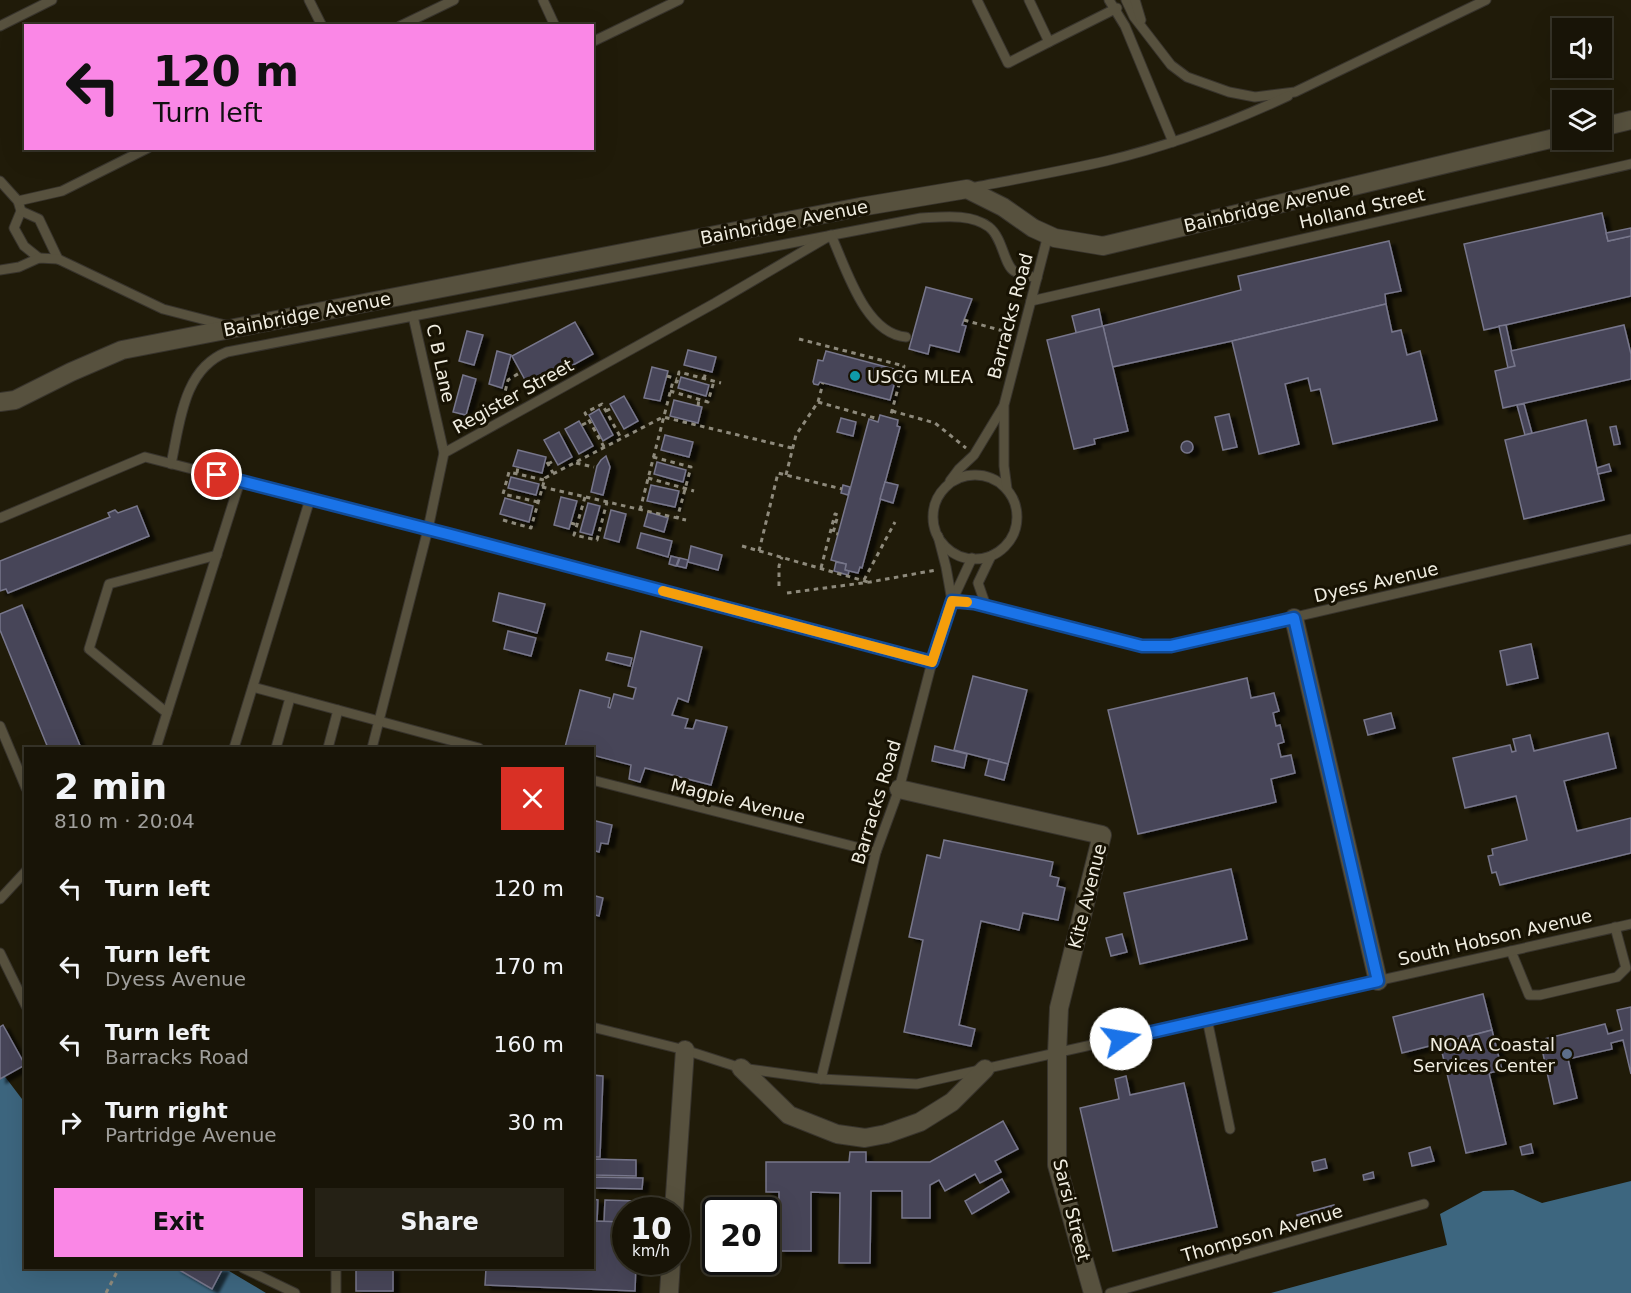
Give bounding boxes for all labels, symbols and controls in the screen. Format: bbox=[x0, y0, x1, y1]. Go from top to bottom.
map controls bbox=[1552, 18, 1612, 150]
button: sound bbox=[1552, 18, 1612, 78]
text: 120 m bbox=[153, 47, 299, 96]
icon: left bbox=[54, 48, 132, 126]
button: layers bbox=[1552, 90, 1612, 150]
text: Turn left bbox=[153, 97, 263, 128]
street label: Bainbridge Avenue bbox=[1182, 178, 1352, 236]
street label: Holland Street bbox=[1297, 183, 1427, 233]
street label: Bainbridge Avenue bbox=[698, 195, 870, 249]
street label: Barracks Road bbox=[983, 251, 1037, 381]
street label: Bainbridge Avenue bbox=[221, 287, 393, 341]
street label: C B Lane bbox=[422, 322, 460, 404]
street label: Register Street bbox=[449, 354, 577, 438]
place label: USCG MLEA bbox=[867, 366, 974, 387]
marker: USCG MLEA bbox=[848, 369, 862, 383]
pin bbox=[191, 449, 242, 500]
icon: arrive bbox=[200, 458, 233, 491]
street label: Dyess Avenue bbox=[1312, 557, 1440, 607]
street label: Barracks Road bbox=[847, 737, 905, 867]
text: 2 min bbox=[54, 766, 167, 807]
button: close bbox=[501, 767, 564, 830]
street label: Magpie Avenue bbox=[668, 774, 808, 828]
text: 810 m · 20:04 bbox=[54, 809, 195, 833]
street label: Kite Avenue bbox=[1064, 841, 1110, 951]
icon: left bbox=[54, 872, 87, 905]
text: Turn left bbox=[105, 876, 210, 901]
text: 120 m bbox=[494, 876, 564, 901]
street label: South Hobson Avenue bbox=[1396, 904, 1594, 970]
text: Turn left bbox=[105, 942, 210, 967]
icon: left bbox=[54, 950, 87, 983]
text: 170 m bbox=[494, 954, 564, 979]
text: Dyess Avenue bbox=[105, 967, 246, 991]
position arrow bbox=[1089, 1007, 1153, 1071]
text: Turn left bbox=[105, 1020, 210, 1045]
icon: left bbox=[54, 1028, 87, 1061]
text: 160 m bbox=[494, 1032, 564, 1057]
place label: NOAA Coastal Services Center bbox=[1413, 1034, 1556, 1076]
text: Barracks Road bbox=[105, 1045, 249, 1069]
marker: NOAA Coastal Services Center bbox=[1560, 1047, 1574, 1061]
text: Turn right bbox=[105, 1098, 228, 1123]
icon: right bbox=[54, 1106, 87, 1139]
text: 30 m bbox=[508, 1110, 564, 1135]
text: Partridge Avenue bbox=[105, 1123, 277, 1147]
street label: Sarsi Street bbox=[1049, 1157, 1095, 1263]
button: Exit bbox=[54, 1188, 303, 1257]
button: Share bbox=[315, 1188, 564, 1257]
speed limit sign: 20 bbox=[702, 1197, 780, 1275]
street label: Thompson Avenue bbox=[1178, 1200, 1345, 1266]
text: 10 bbox=[630, 1211, 672, 1246]
text: km/h bbox=[632, 1242, 670, 1260]

